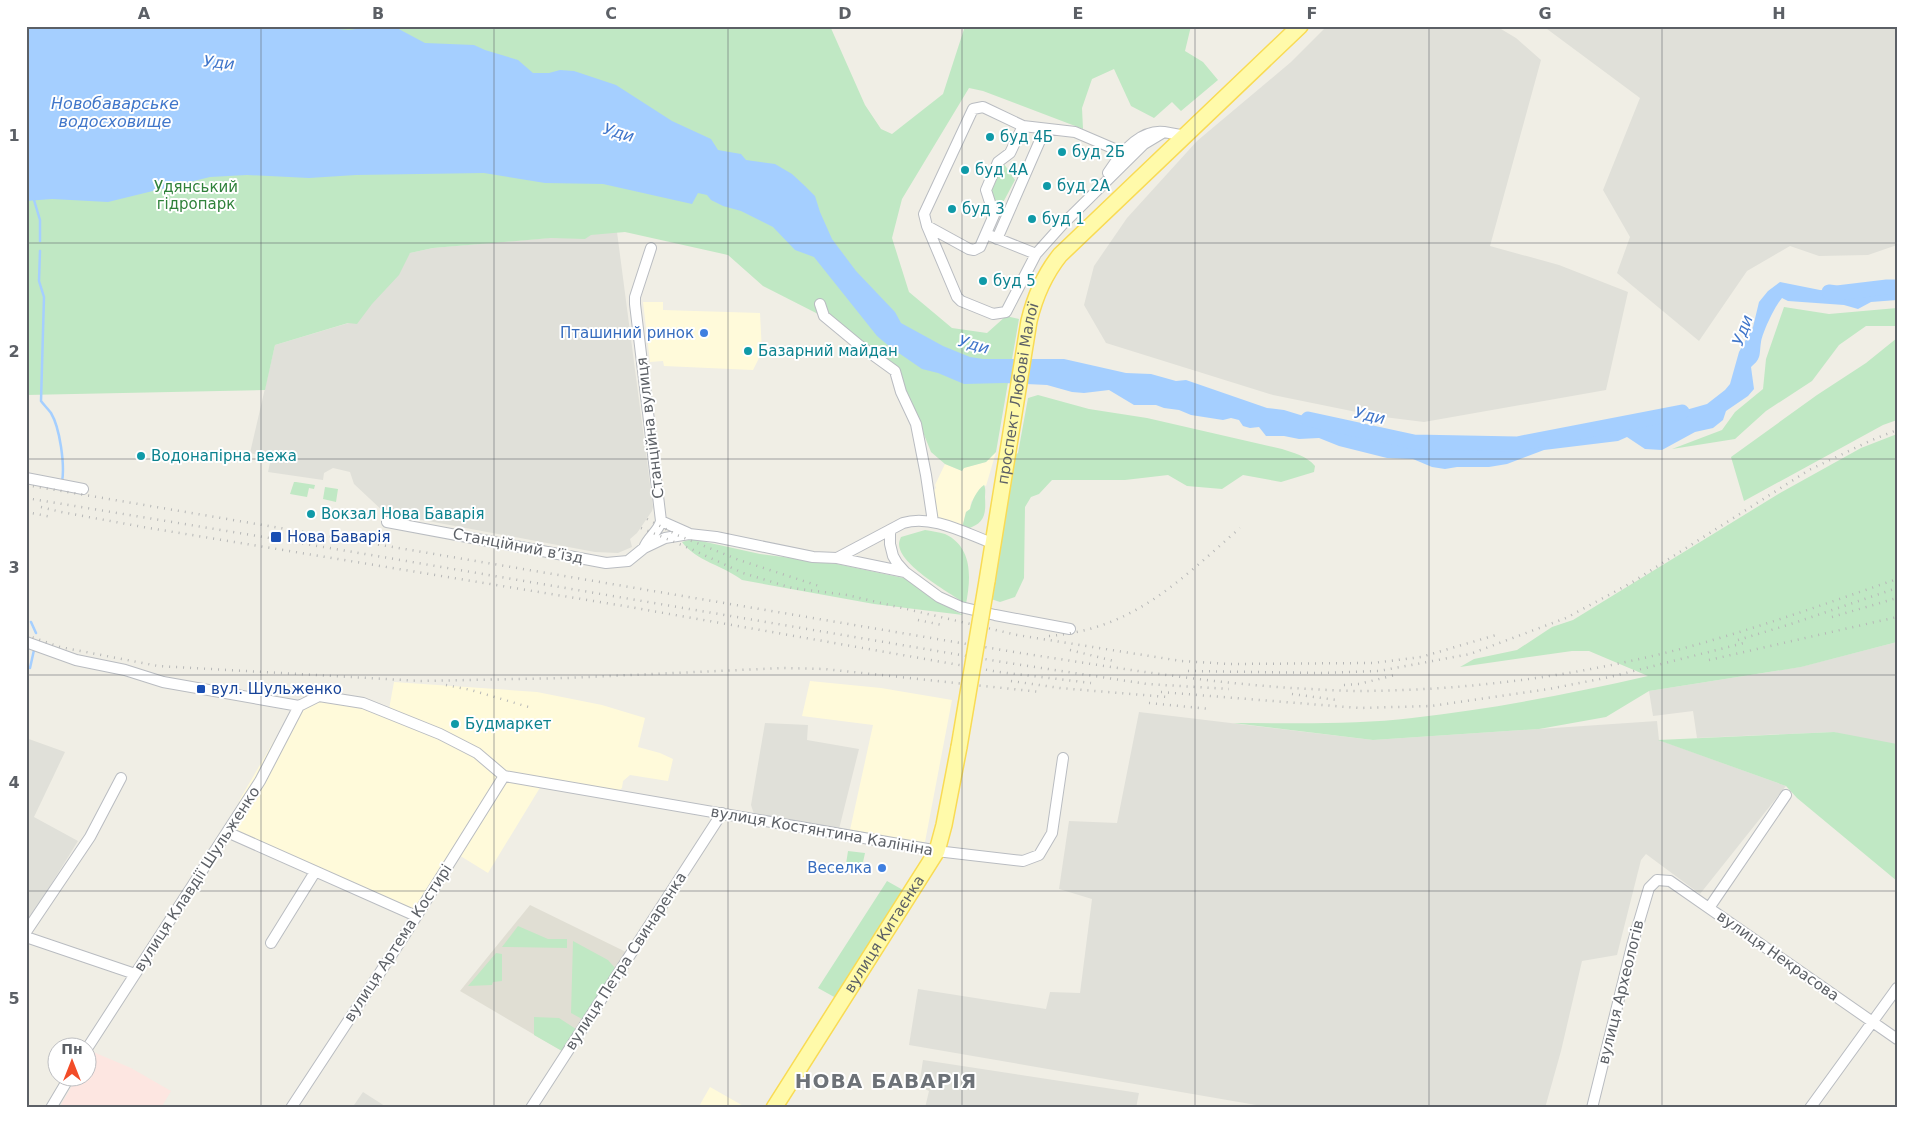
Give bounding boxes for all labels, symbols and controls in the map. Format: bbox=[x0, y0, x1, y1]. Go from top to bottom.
text: A bbox=[138, 4, 151, 23]
text: B bbox=[372, 4, 384, 23]
text: C bbox=[605, 4, 617, 23]
text: D bbox=[838, 4, 852, 23]
text: E bbox=[1073, 4, 1083, 23]
text: F bbox=[1307, 4, 1317, 23]
text: G bbox=[1538, 4, 1552, 23]
text: H bbox=[1772, 4, 1786, 23]
water label: Уди bbox=[203, 52, 235, 73]
water label: Новобаварське водосховище bbox=[51, 94, 179, 131]
water label: Уди bbox=[601, 119, 636, 146]
text: 1 bbox=[8, 126, 20, 145]
place label: буд 4Б bbox=[1000, 128, 1053, 146]
marker: буд 4Б bbox=[984, 131, 996, 143]
place label: буд 2Б bbox=[1072, 143, 1125, 161]
marker: буд 2Б bbox=[1056, 146, 1068, 158]
place label: буд 4А bbox=[975, 161, 1029, 179]
marker: буд 4А bbox=[959, 164, 971, 176]
place label: буд 2А bbox=[1057, 177, 1111, 195]
park label: Удянський гідропарк bbox=[154, 178, 238, 213]
marker: буд 2А bbox=[1041, 180, 1053, 192]
place label: буд 3 bbox=[962, 200, 1005, 218]
marker: буд 3 bbox=[946, 203, 958, 215]
place label: буд 1 bbox=[1042, 210, 1085, 228]
marker: буд 1 bbox=[1026, 213, 1038, 225]
place label: буд 5 bbox=[993, 272, 1036, 290]
marker: буд 5 bbox=[977, 275, 989, 287]
street label: проспект Любові Малої bbox=[994, 300, 1043, 486]
water label: Уди bbox=[1728, 312, 1757, 348]
place label: Пташиний ринок bbox=[560, 324, 694, 342]
marker: Пташиний ринок bbox=[698, 327, 710, 339]
water label: Уди bbox=[956, 331, 991, 358]
text: 2 bbox=[8, 342, 20, 361]
place label: Базарний майдан bbox=[758, 342, 898, 360]
marker: Базарний майдан bbox=[742, 345, 754, 357]
street label: Станційна вулиця bbox=[632, 356, 668, 500]
water label: Уди bbox=[1353, 403, 1387, 428]
place label: Водонапірна вежа bbox=[151, 447, 297, 465]
marker: Водонапірна вежа bbox=[135, 450, 147, 462]
place label: Вокзал Нова Баварія bbox=[321, 505, 485, 523]
marker: Вокзал Нова Баварія bbox=[305, 508, 317, 520]
street label: Станційний в’їзд bbox=[451, 525, 585, 567]
place label: Нова Баварія bbox=[287, 528, 390, 546]
marker: Нова Баварія bbox=[269, 530, 283, 544]
text: 3 bbox=[8, 558, 20, 577]
place label: вул. Шульженко bbox=[211, 680, 342, 698]
marker: вул. Шульженко bbox=[195, 683, 207, 695]
place label: Будмаркет bbox=[465, 715, 552, 733]
marker: Будмаркет bbox=[449, 718, 461, 730]
text: 4 bbox=[8, 773, 20, 792]
street label: вулиця Клавдії Шульженко bbox=[130, 783, 264, 975]
street label: вулиця Костянтина Калініна bbox=[709, 803, 935, 859]
place label: Веселка bbox=[807, 859, 872, 877]
street label: вулиця Артема Костирі bbox=[340, 861, 456, 1025]
marker: Веселка bbox=[876, 862, 888, 874]
street label: вулиця Петра Свинаренка bbox=[562, 869, 690, 1053]
street label: вулиця Китаєнка bbox=[840, 872, 928, 996]
street label: вулиця Некрасова bbox=[1714, 907, 1842, 1005]
street label: вулиця Археологів bbox=[1594, 918, 1648, 1066]
text: 5 bbox=[8, 989, 20, 1008]
north arrow bbox=[48, 1036, 98, 1086]
text: Пн bbox=[61, 1041, 83, 1057]
district label: НОВА БАВАРІЯ bbox=[795, 1069, 977, 1093]

